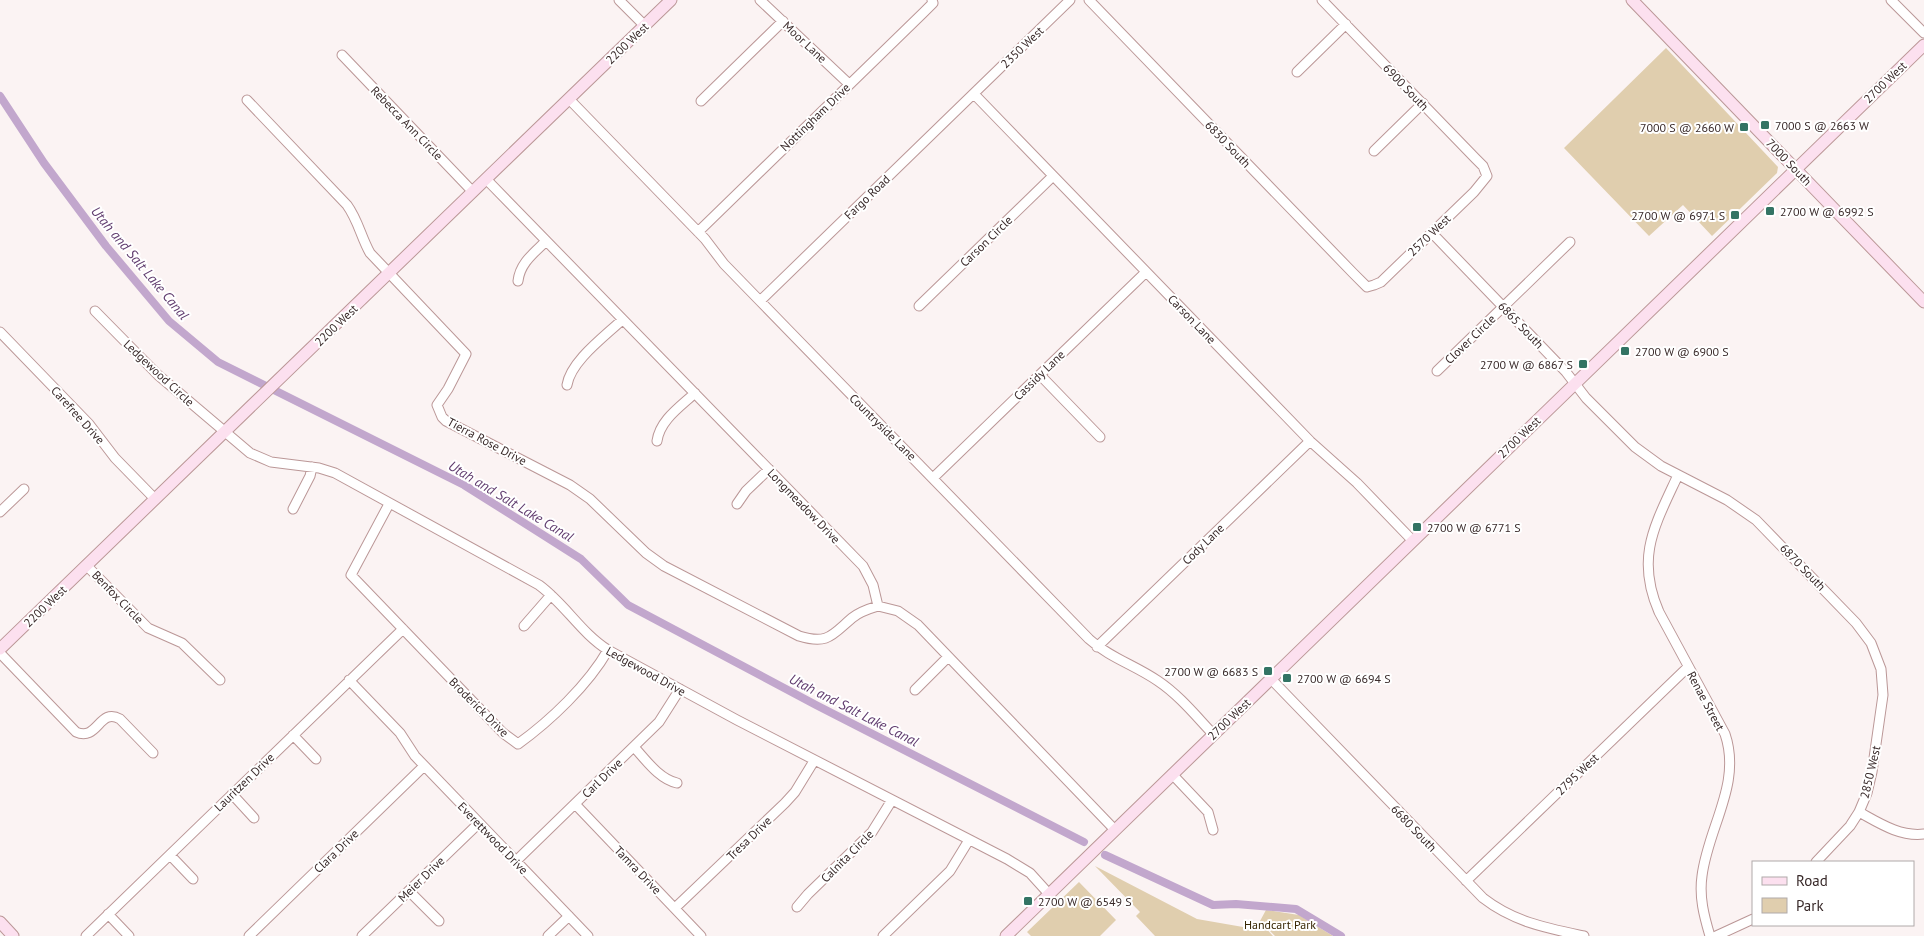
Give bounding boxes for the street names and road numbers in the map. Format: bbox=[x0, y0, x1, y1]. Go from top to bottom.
street label: Moor Lane bbox=[780, 18, 830, 66]
street label: 2200 West bbox=[602, 19, 652, 67]
street label: 2350 West bbox=[997, 23, 1047, 71]
street label: 2700 West bbox=[1860, 58, 1910, 106]
street label: 6900 South bbox=[1380, 60, 1432, 114]
street label: Nottingham Drive bbox=[777, 80, 853, 154]
street label: Rebecca Ann Circle bbox=[368, 83, 446, 163]
street label: 6830 South bbox=[1202, 117, 1254, 171]
street label: 7000 South bbox=[1763, 135, 1815, 189]
street label: Fargo Road bbox=[841, 172, 893, 222]
street label: 2570 West bbox=[1404, 211, 1454, 259]
street label: Carson Circle bbox=[957, 212, 1015, 270]
street label: Carson Lane bbox=[1165, 291, 1219, 347]
street label: 6865 South bbox=[1495, 298, 1547, 352]
street label: 2200 West bbox=[311, 301, 361, 349]
street label: Clover Circle bbox=[1441, 311, 1499, 367]
street label: Ledgewood Circle bbox=[121, 337, 197, 409]
street label: Cassidy Lane bbox=[1010, 347, 1068, 403]
street label: Carefree Drive bbox=[48, 383, 108, 447]
street label: Countryside Lane bbox=[846, 390, 920, 464]
street label: 2700 West bbox=[1494, 413, 1544, 461]
street label: Tierra Rose Drive bbox=[445, 414, 529, 468]
street label: Longmeadow Drive bbox=[765, 465, 843, 547]
street label: Cody Lane bbox=[1179, 520, 1227, 568]
street label: 6870 South bbox=[1777, 540, 1829, 594]
street label: Benfox Circle bbox=[89, 567, 147, 627]
street label: 2200 West bbox=[20, 582, 70, 630]
street label: Ledgewood Drive bbox=[604, 643, 688, 699]
street label: Renae Street bbox=[1684, 669, 1728, 733]
street label: Broderick Drive bbox=[446, 674, 512, 740]
street label: 2700 West bbox=[1204, 695, 1254, 743]
street label: 2850 West bbox=[1857, 744, 1883, 800]
street label: Lauritzen Drive bbox=[211, 750, 277, 814]
street label: 2795 West bbox=[1552, 750, 1602, 798]
street label: Carl Drive bbox=[579, 755, 625, 801]
street label: Everettwood Drive bbox=[455, 799, 531, 877]
street label: 6680 South bbox=[1388, 801, 1440, 855]
street label: Tresa Drive bbox=[723, 813, 775, 863]
street label: Clara Drive bbox=[310, 826, 362, 876]
street label: Calnita Circle bbox=[818, 827, 876, 885]
street label: Tamra Drive bbox=[611, 843, 665, 897]
street label: Meier Drive bbox=[395, 853, 447, 905]

